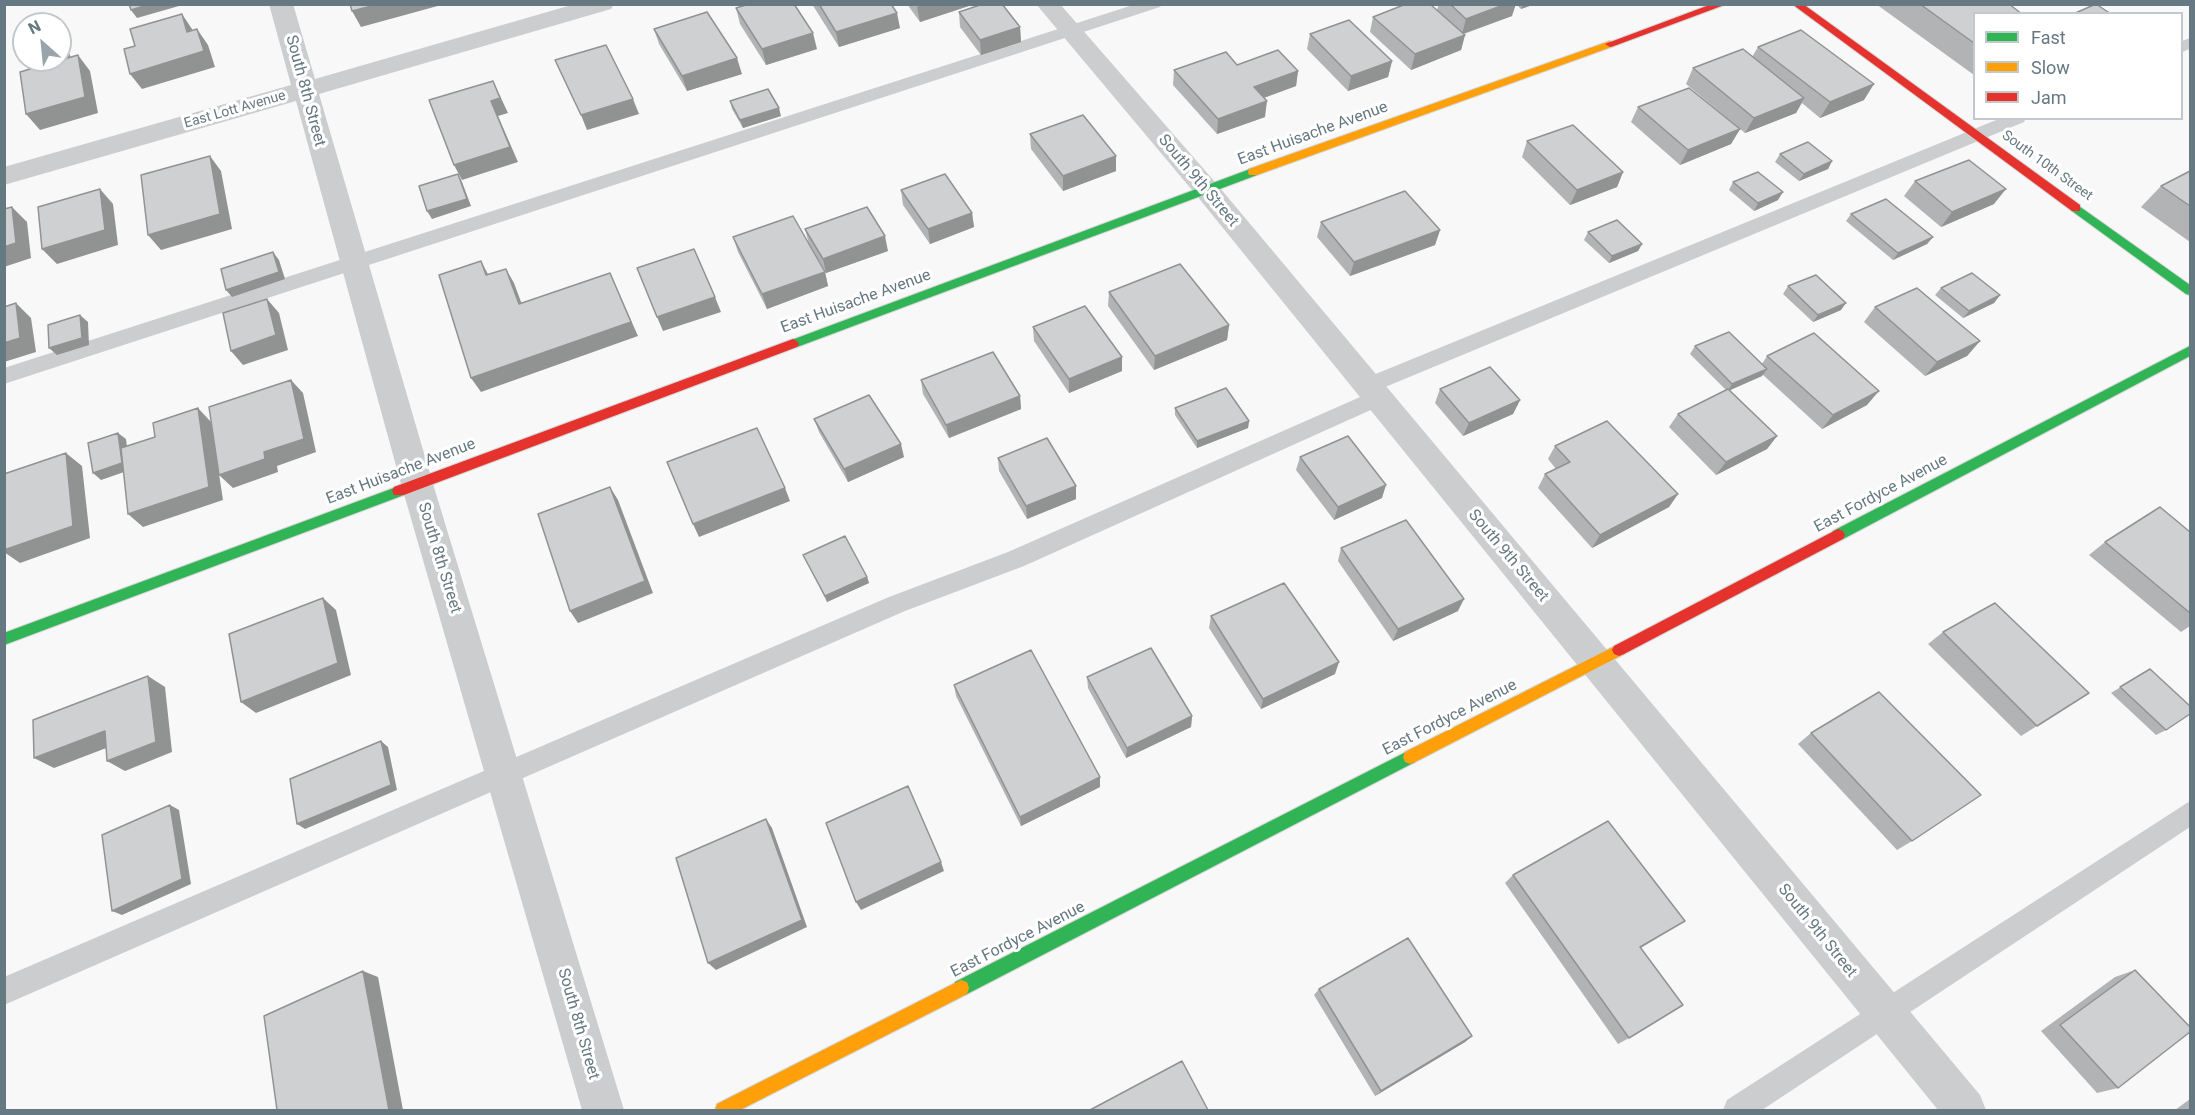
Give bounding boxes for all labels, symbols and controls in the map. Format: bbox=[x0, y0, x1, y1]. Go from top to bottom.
north arrow bbox=[12, 12, 72, 72]
legend bbox=[1973, 12, 2183, 120]
text: N bbox=[25, 16, 44, 38]
text: Fast bbox=[2031, 27, 2066, 48]
street label: South 8th Street bbox=[281, 33, 329, 149]
text: Slow bbox=[2031, 57, 2070, 78]
street label: East Lott Avenue bbox=[182, 87, 288, 133]
text: Jam bbox=[2031, 87, 2067, 108]
street label: East Huisache Avenue bbox=[1235, 98, 1391, 170]
street label: South 10th Street bbox=[1998, 127, 2096, 205]
street label: South 9th Street bbox=[1154, 131, 1242, 231]
street label: East Huisache Avenue bbox=[778, 266, 934, 338]
street label: East Huisache Avenue bbox=[324, 435, 478, 509]
street label: East Fordyce Avenue bbox=[1811, 451, 1951, 537]
street label: South 8th Street bbox=[413, 500, 465, 616]
street label: South 9th Street bbox=[1464, 506, 1552, 606]
street label: East Fordyce Avenue bbox=[1380, 676, 1520, 760]
street label: South 9th Street bbox=[1773, 880, 1861, 982]
street label: East Fordyce Avenue bbox=[948, 898, 1088, 982]
street label: South 8th Street bbox=[553, 966, 603, 1082]

